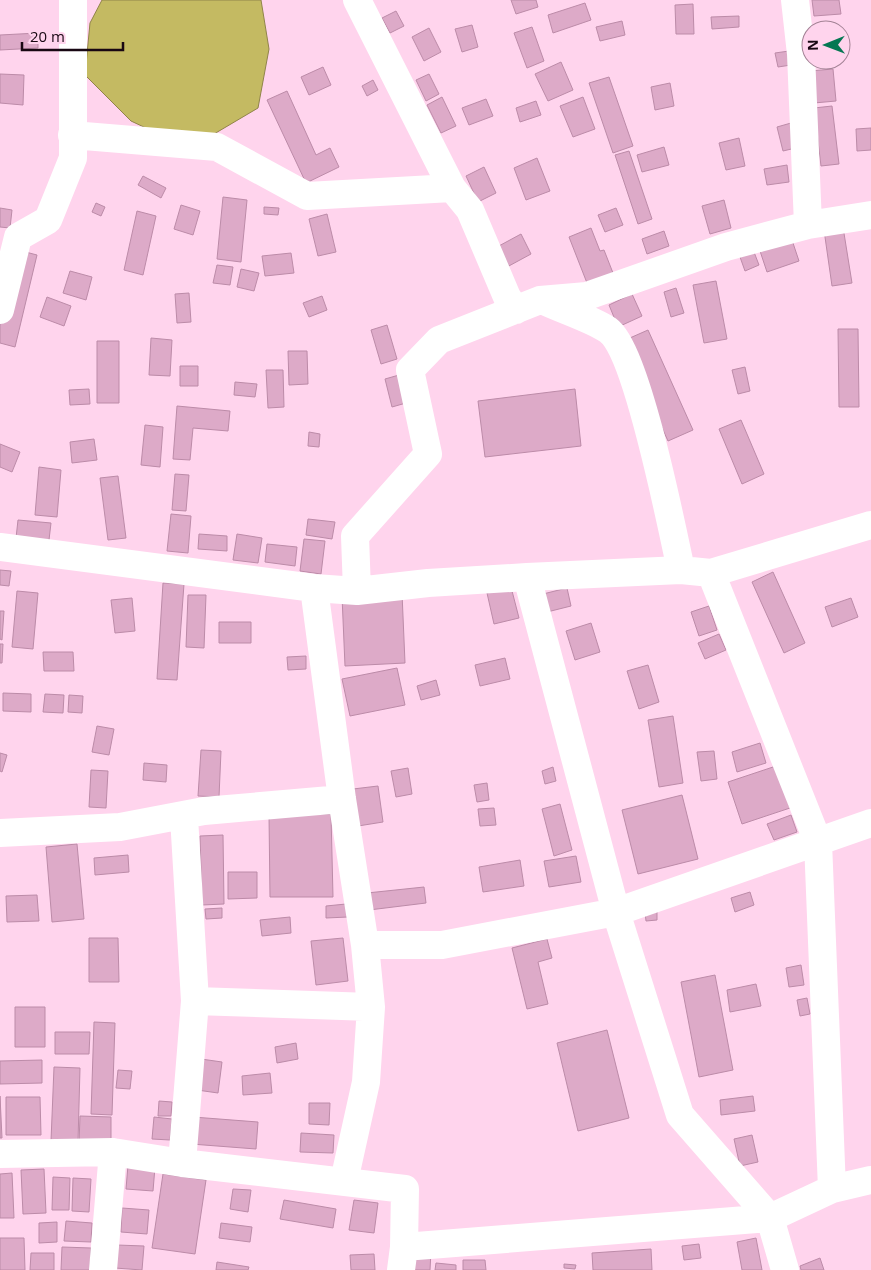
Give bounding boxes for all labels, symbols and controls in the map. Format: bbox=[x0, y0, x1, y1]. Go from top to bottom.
scale bar bbox=[22, 20, 124, 52]
north arrow bbox=[801, 20, 851, 70]
text: 20 m bbox=[30, 26, 65, 46]
text: N bbox=[803, 39, 822, 51]

